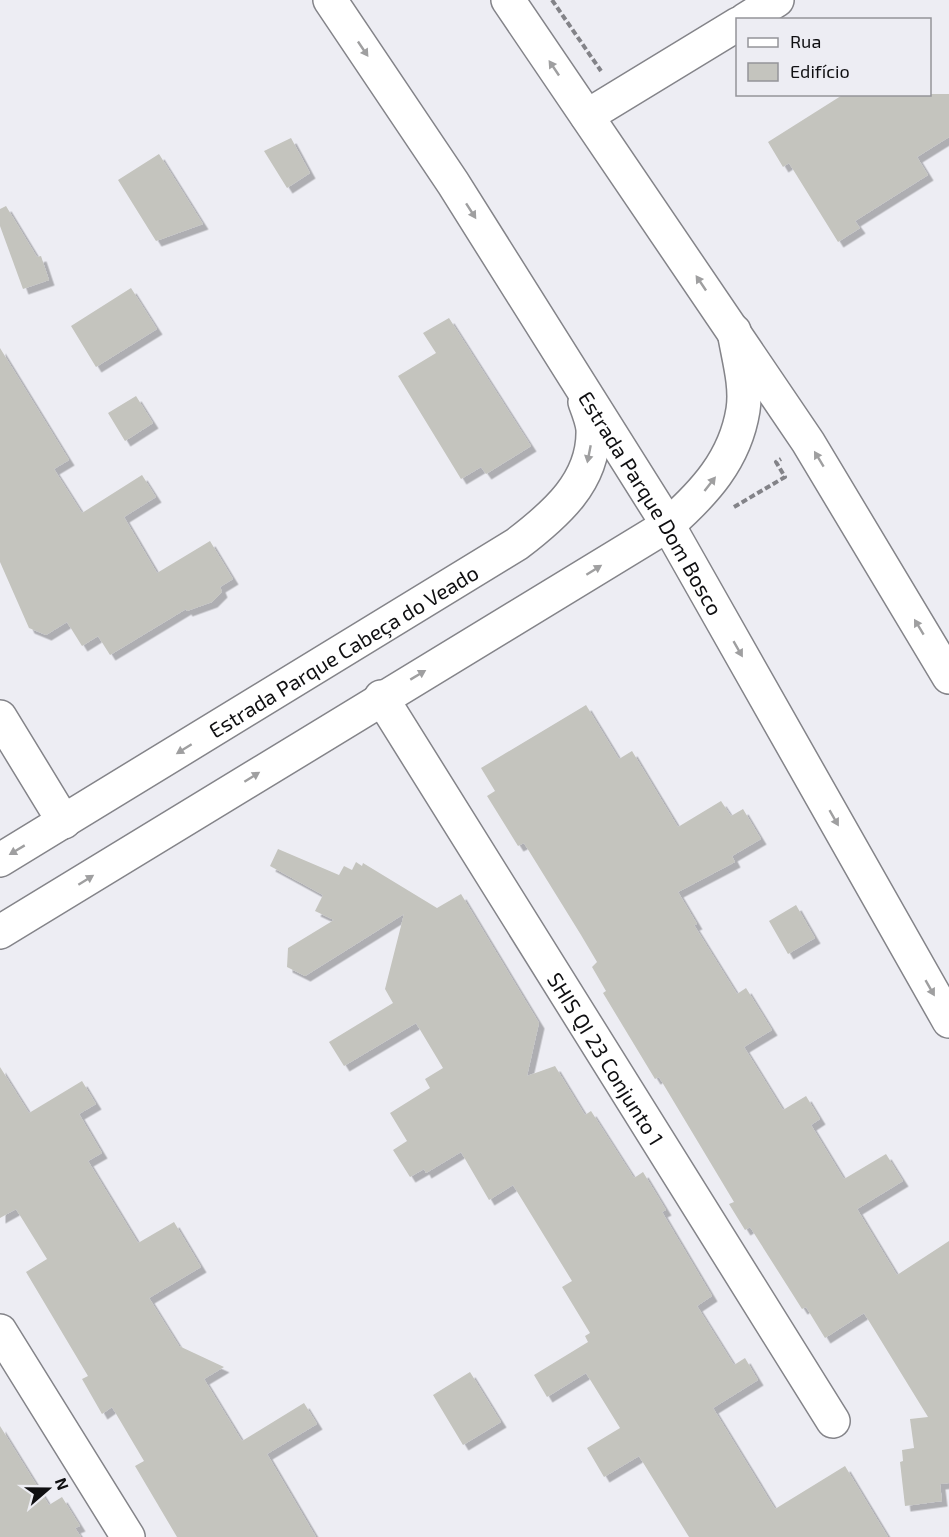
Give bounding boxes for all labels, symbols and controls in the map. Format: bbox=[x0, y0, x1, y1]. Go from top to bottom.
legend bbox=[736, 18, 931, 96]
text: Rua bbox=[790, 30, 821, 52]
one-way arrow bbox=[357, 40, 368, 57]
one-way arrow bbox=[548, 60, 560, 76]
text: Edifício bbox=[790, 60, 850, 82]
one-way arrow bbox=[465, 202, 477, 218]
one-way arrow bbox=[696, 275, 707, 291]
street label: Estrada Parque Dom Bosco bbox=[574, 386, 729, 619]
one-way arrow bbox=[584, 445, 593, 464]
one-way arrow bbox=[813, 451, 824, 467]
one-way arrow bbox=[703, 476, 716, 492]
street label: Estrada Parque Cabeça do Veado bbox=[204, 559, 482, 742]
one-way arrow bbox=[586, 565, 602, 576]
one-way arrow bbox=[914, 618, 924, 635]
one-way arrow bbox=[733, 640, 743, 657]
one-way arrow bbox=[410, 670, 426, 681]
one-way arrow bbox=[176, 743, 192, 754]
one-way arrow bbox=[244, 772, 260, 783]
one-way arrow bbox=[829, 810, 839, 827]
one-way arrow bbox=[8, 845, 25, 855]
one-way arrow bbox=[78, 874, 94, 885]
street label: SHIS QI 23 Conjunto 1 bbox=[543, 967, 670, 1149]
one-way arrow bbox=[925, 980, 936, 996]
north arrow bbox=[18, 1459, 78, 1519]
text: N bbox=[52, 1475, 73, 1492]

